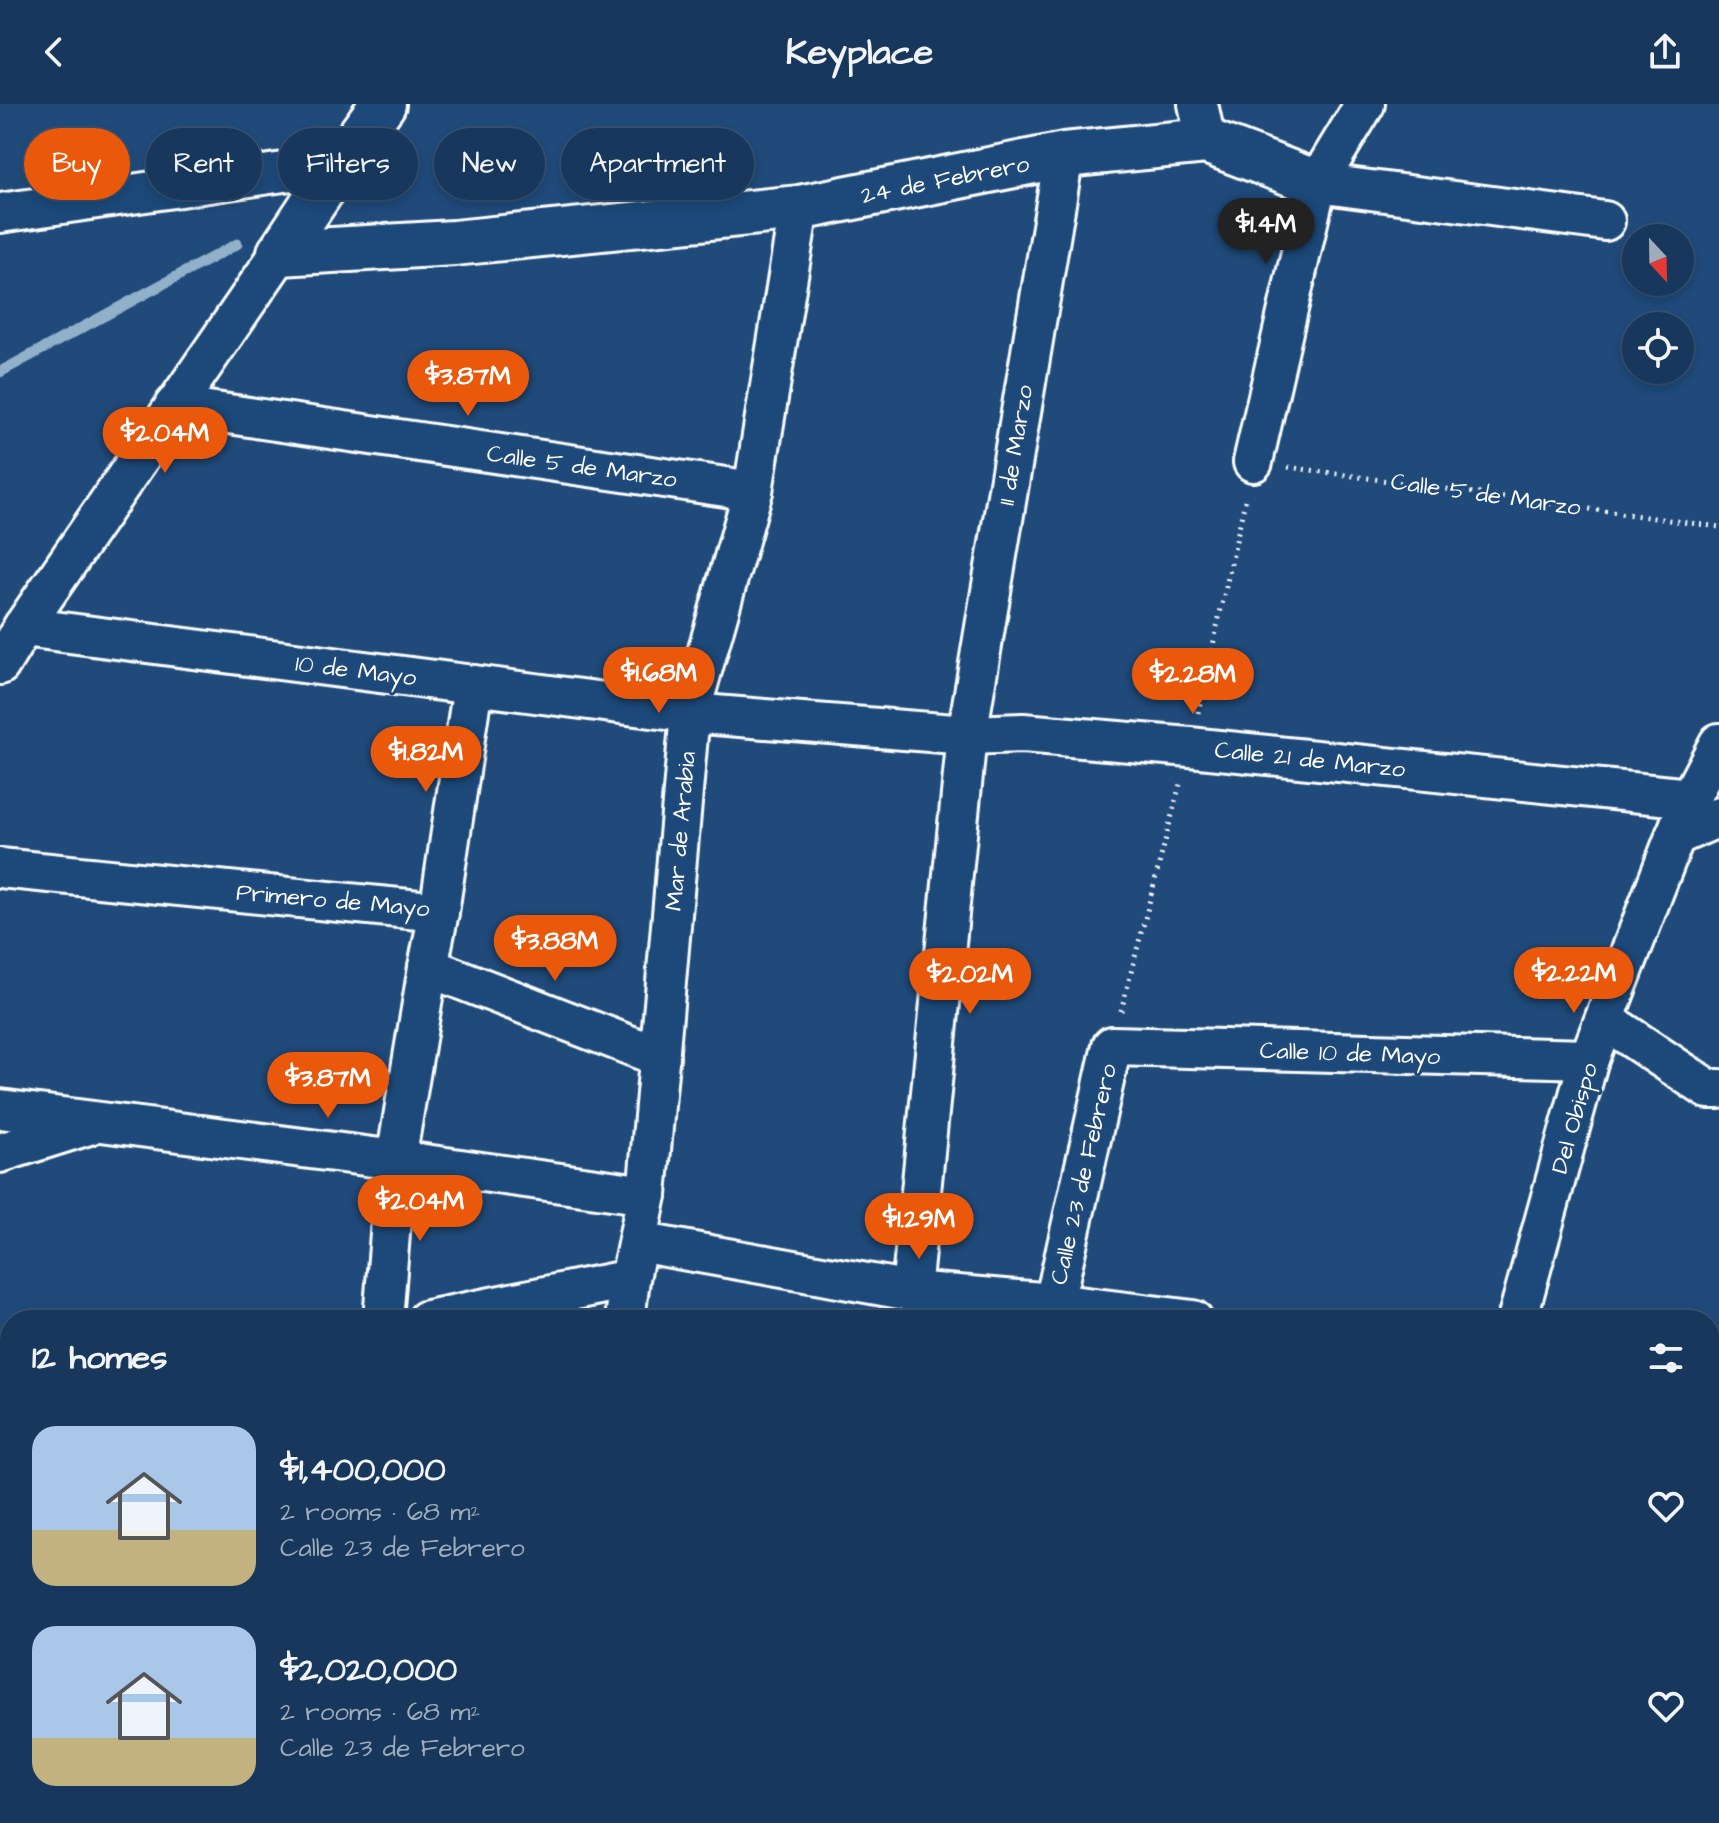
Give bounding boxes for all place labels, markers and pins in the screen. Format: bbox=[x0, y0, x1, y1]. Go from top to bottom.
pin: $1.4M bbox=[1210, 198, 1322, 266]
pin: $3.87M bbox=[403, 350, 533, 418]
pin: $2.04M bbox=[100, 407, 230, 475]
pin: $1.68M bbox=[594, 647, 724, 715]
pin: $2.28M bbox=[1128, 648, 1258, 716]
pin: $1.82M bbox=[361, 726, 491, 794]
pin: $3.88M bbox=[490, 915, 620, 983]
pin: $2.22M bbox=[1509, 947, 1639, 1015]
pin: $2.02M bbox=[905, 948, 1035, 1016]
pin: $3.87M bbox=[263, 1052, 393, 1120]
pin: $2.04M bbox=[355, 1175, 485, 1243]
pin: $1.29M bbox=[854, 1193, 984, 1261]

